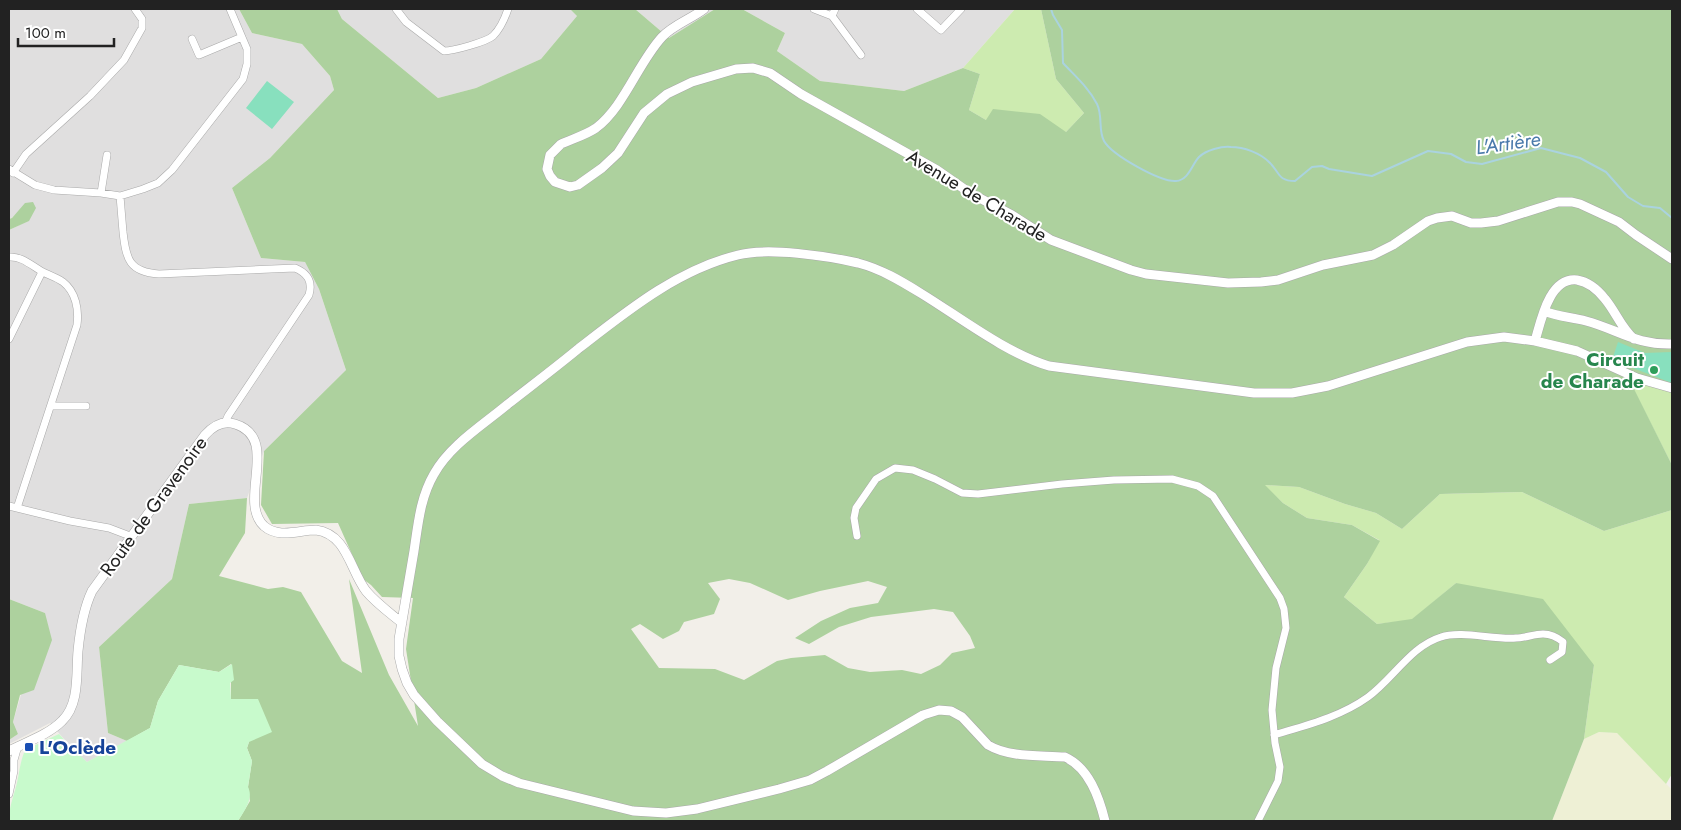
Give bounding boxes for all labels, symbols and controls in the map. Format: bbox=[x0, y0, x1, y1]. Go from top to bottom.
scale bar bbox=[18, 15, 114, 47]
text: 100 m bbox=[25, 22, 66, 44]
water label: L'Artière bbox=[1474, 125, 1542, 162]
street label: Avenue de Charade bbox=[901, 143, 1052, 248]
place label: Circuit de Charade bbox=[1541, 346, 1644, 395]
marker: Circuit de Charade bbox=[1648, 364, 1660, 376]
street label: Route de Gravenoire bbox=[93, 431, 213, 582]
place label: L'Oclède bbox=[39, 734, 116, 761]
marker: L'Oclède bbox=[23, 741, 35, 753]

